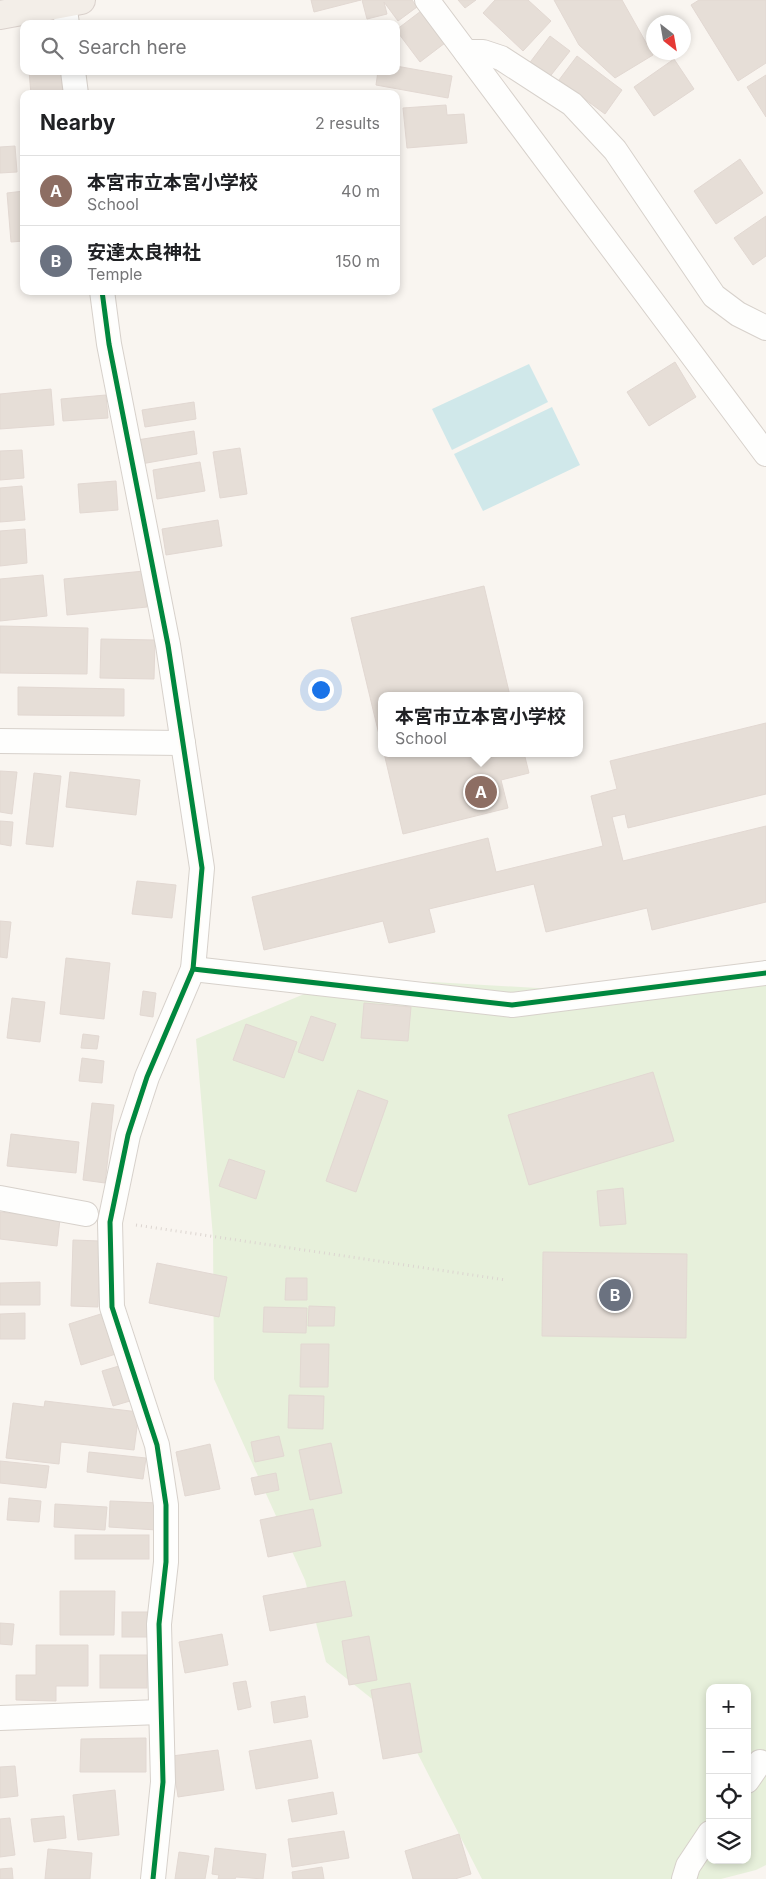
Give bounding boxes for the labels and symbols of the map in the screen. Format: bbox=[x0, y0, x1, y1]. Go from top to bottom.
north arrow bbox=[646, 15, 691, 60]
your location bbox=[308, 677, 334, 703]
pin: A bbox=[465, 773, 497, 811]
pin: B bbox=[599, 1276, 631, 1314]

